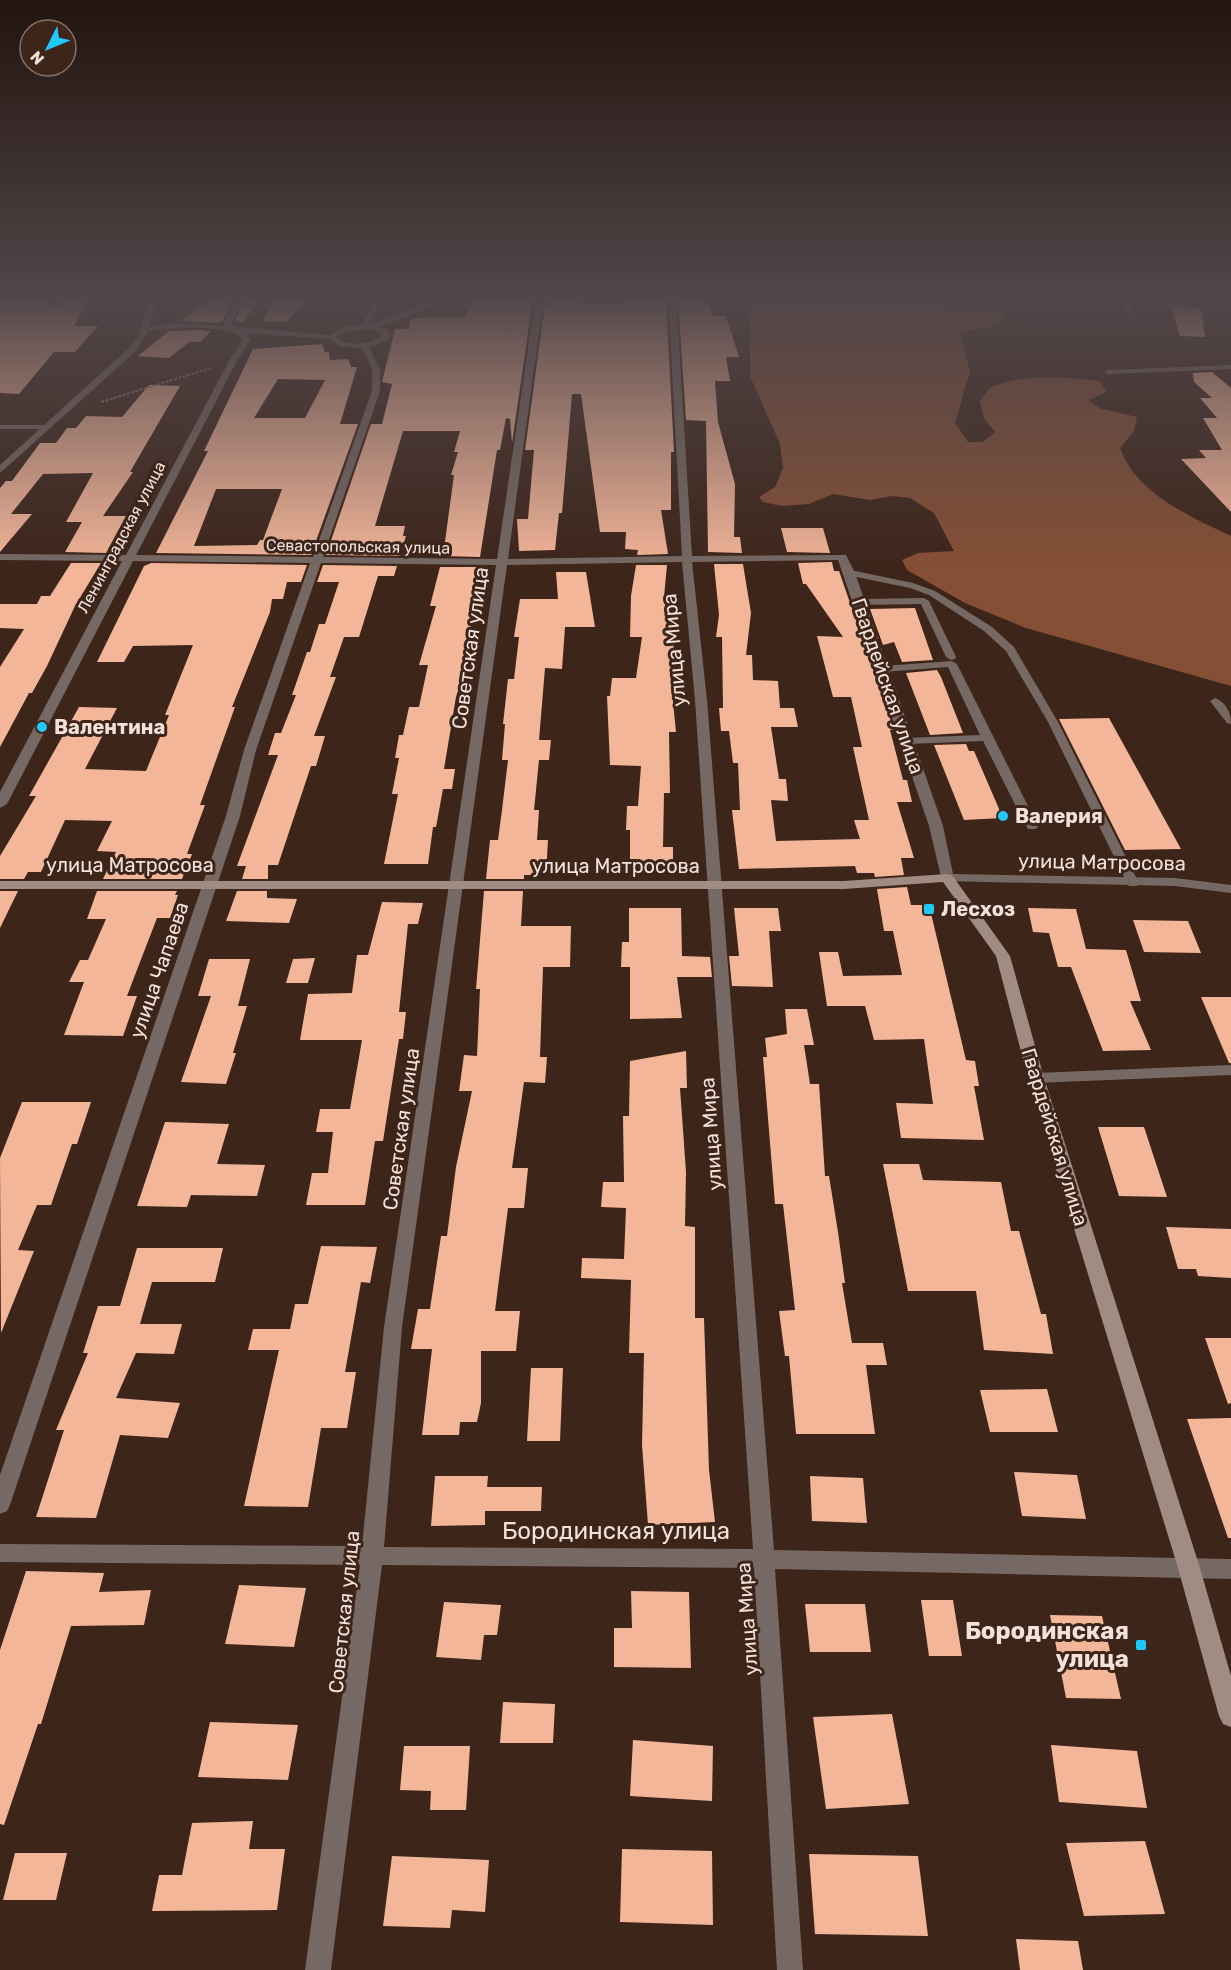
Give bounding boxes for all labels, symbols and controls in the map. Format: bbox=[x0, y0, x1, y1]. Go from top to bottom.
north arrow bbox=[18, 18, 78, 78]
text: N bbox=[27, 47, 48, 69]
street label: Ленинградская улица bbox=[73, 458, 170, 616]
street label: Севастопольская улица bbox=[266, 535, 450, 558]
street label: Советская улица bbox=[447, 565, 493, 731]
street label: улица Мира bbox=[657, 592, 691, 708]
street label: Гвардейская улица bbox=[847, 595, 929, 777]
place label: Валентина bbox=[54, 715, 165, 739]
marker: Валентина bbox=[35, 720, 49, 734]
place label: Валерия bbox=[1015, 804, 1103, 828]
marker: Валерия bbox=[996, 809, 1010, 823]
street label: улица Матросова bbox=[1018, 849, 1186, 875]
street label: улица Матросова bbox=[46, 853, 214, 877]
street label: улица Матросова bbox=[532, 854, 700, 878]
place label: Лесхоз bbox=[941, 897, 1015, 921]
street label: улица Чапаева bbox=[124, 899, 194, 1041]
marker: Лесхоз bbox=[922, 902, 936, 916]
street label: Гвардейская улица bbox=[1017, 1045, 1093, 1229]
street label: Советская улица bbox=[378, 1046, 424, 1212]
street label: улица Мира bbox=[695, 1077, 727, 1191]
street label: Бородинская улица bbox=[502, 1517, 730, 1545]
street label: Советская улица bbox=[324, 1529, 364, 1695]
street label: улица Мира bbox=[731, 1562, 763, 1676]
place label: Бородинская улица bbox=[965, 1617, 1129, 1673]
marker: Бородинская улица bbox=[1134, 1638, 1148, 1652]

